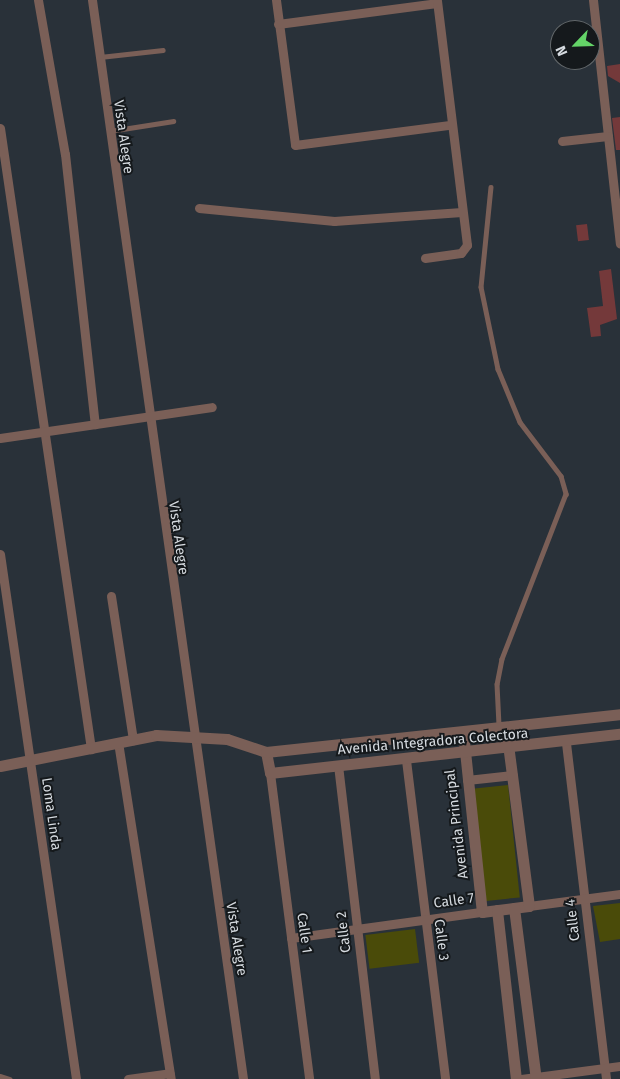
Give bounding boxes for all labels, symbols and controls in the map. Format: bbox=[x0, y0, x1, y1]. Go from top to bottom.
north arrow bbox=[550, 20, 600, 70]
text: N bbox=[552, 43, 571, 59]
street label: Vista Alegre bbox=[110, 99, 136, 175]
street label: Vista Alegre bbox=[165, 500, 191, 576]
street label: Avenida Integradora Colectora bbox=[337, 725, 529, 759]
street label: Avenida Principal bbox=[442, 768, 472, 880]
street label: Loma Linda bbox=[38, 777, 64, 851]
street label: Calle 7 bbox=[433, 890, 475, 912]
street label: Calle 4 bbox=[562, 898, 584, 942]
street label: Vista Alegre bbox=[222, 901, 250, 977]
street label: Calle 2 bbox=[333, 910, 355, 954]
street label: Calle 1 bbox=[293, 912, 315, 954]
street label: Calle 3 bbox=[430, 918, 452, 962]

